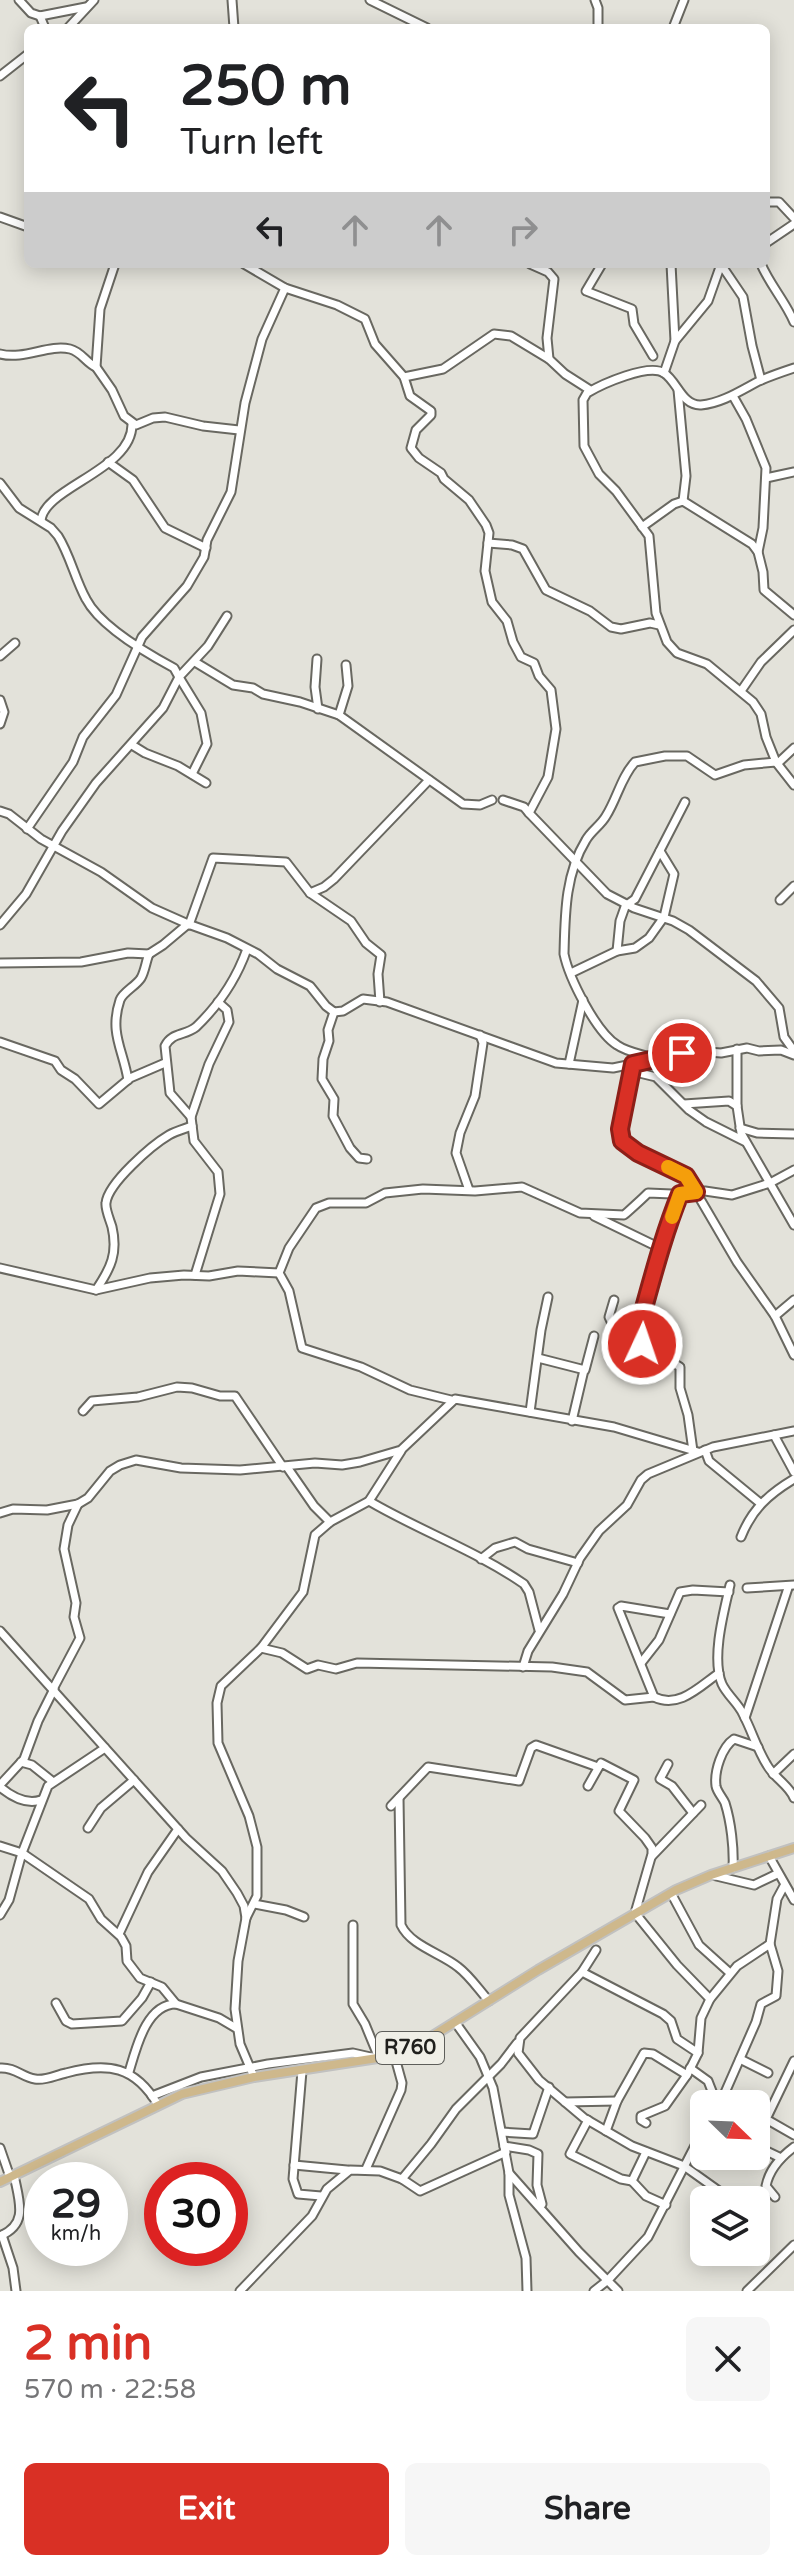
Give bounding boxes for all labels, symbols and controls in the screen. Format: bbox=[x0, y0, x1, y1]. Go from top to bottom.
text: 250 m bbox=[180, 53, 351, 120]
icon: left bbox=[48, 56, 152, 160]
text: Turn left bbox=[180, 121, 323, 164]
icon: left bbox=[249, 208, 293, 252]
icon: ahead bbox=[333, 208, 377, 252]
icon: ahead bbox=[417, 208, 461, 252]
icon: right bbox=[501, 208, 545, 252]
pin bbox=[648, 1019, 716, 1087]
icon: arrive bbox=[660, 1031, 704, 1075]
position arrow bbox=[600, 1302, 684, 1386]
road number: R760 bbox=[376, 2032, 444, 2064]
north arrow bbox=[690, 2090, 770, 2170]
map controls bbox=[690, 2090, 770, 2266]
speed limit sign: 30 bbox=[144, 2162, 248, 2266]
text: 29 bbox=[51, 2180, 101, 2228]
button: layers bbox=[690, 2186, 770, 2266]
text: km/h bbox=[51, 2222, 101, 2246]
text: 2 min bbox=[24, 2315, 152, 2373]
button: close bbox=[686, 2317, 770, 2401]
text: 570 m · 22:58 bbox=[24, 2374, 196, 2405]
button: Exit bbox=[24, 2463, 389, 2555]
button: Share bbox=[405, 2463, 770, 2555]

